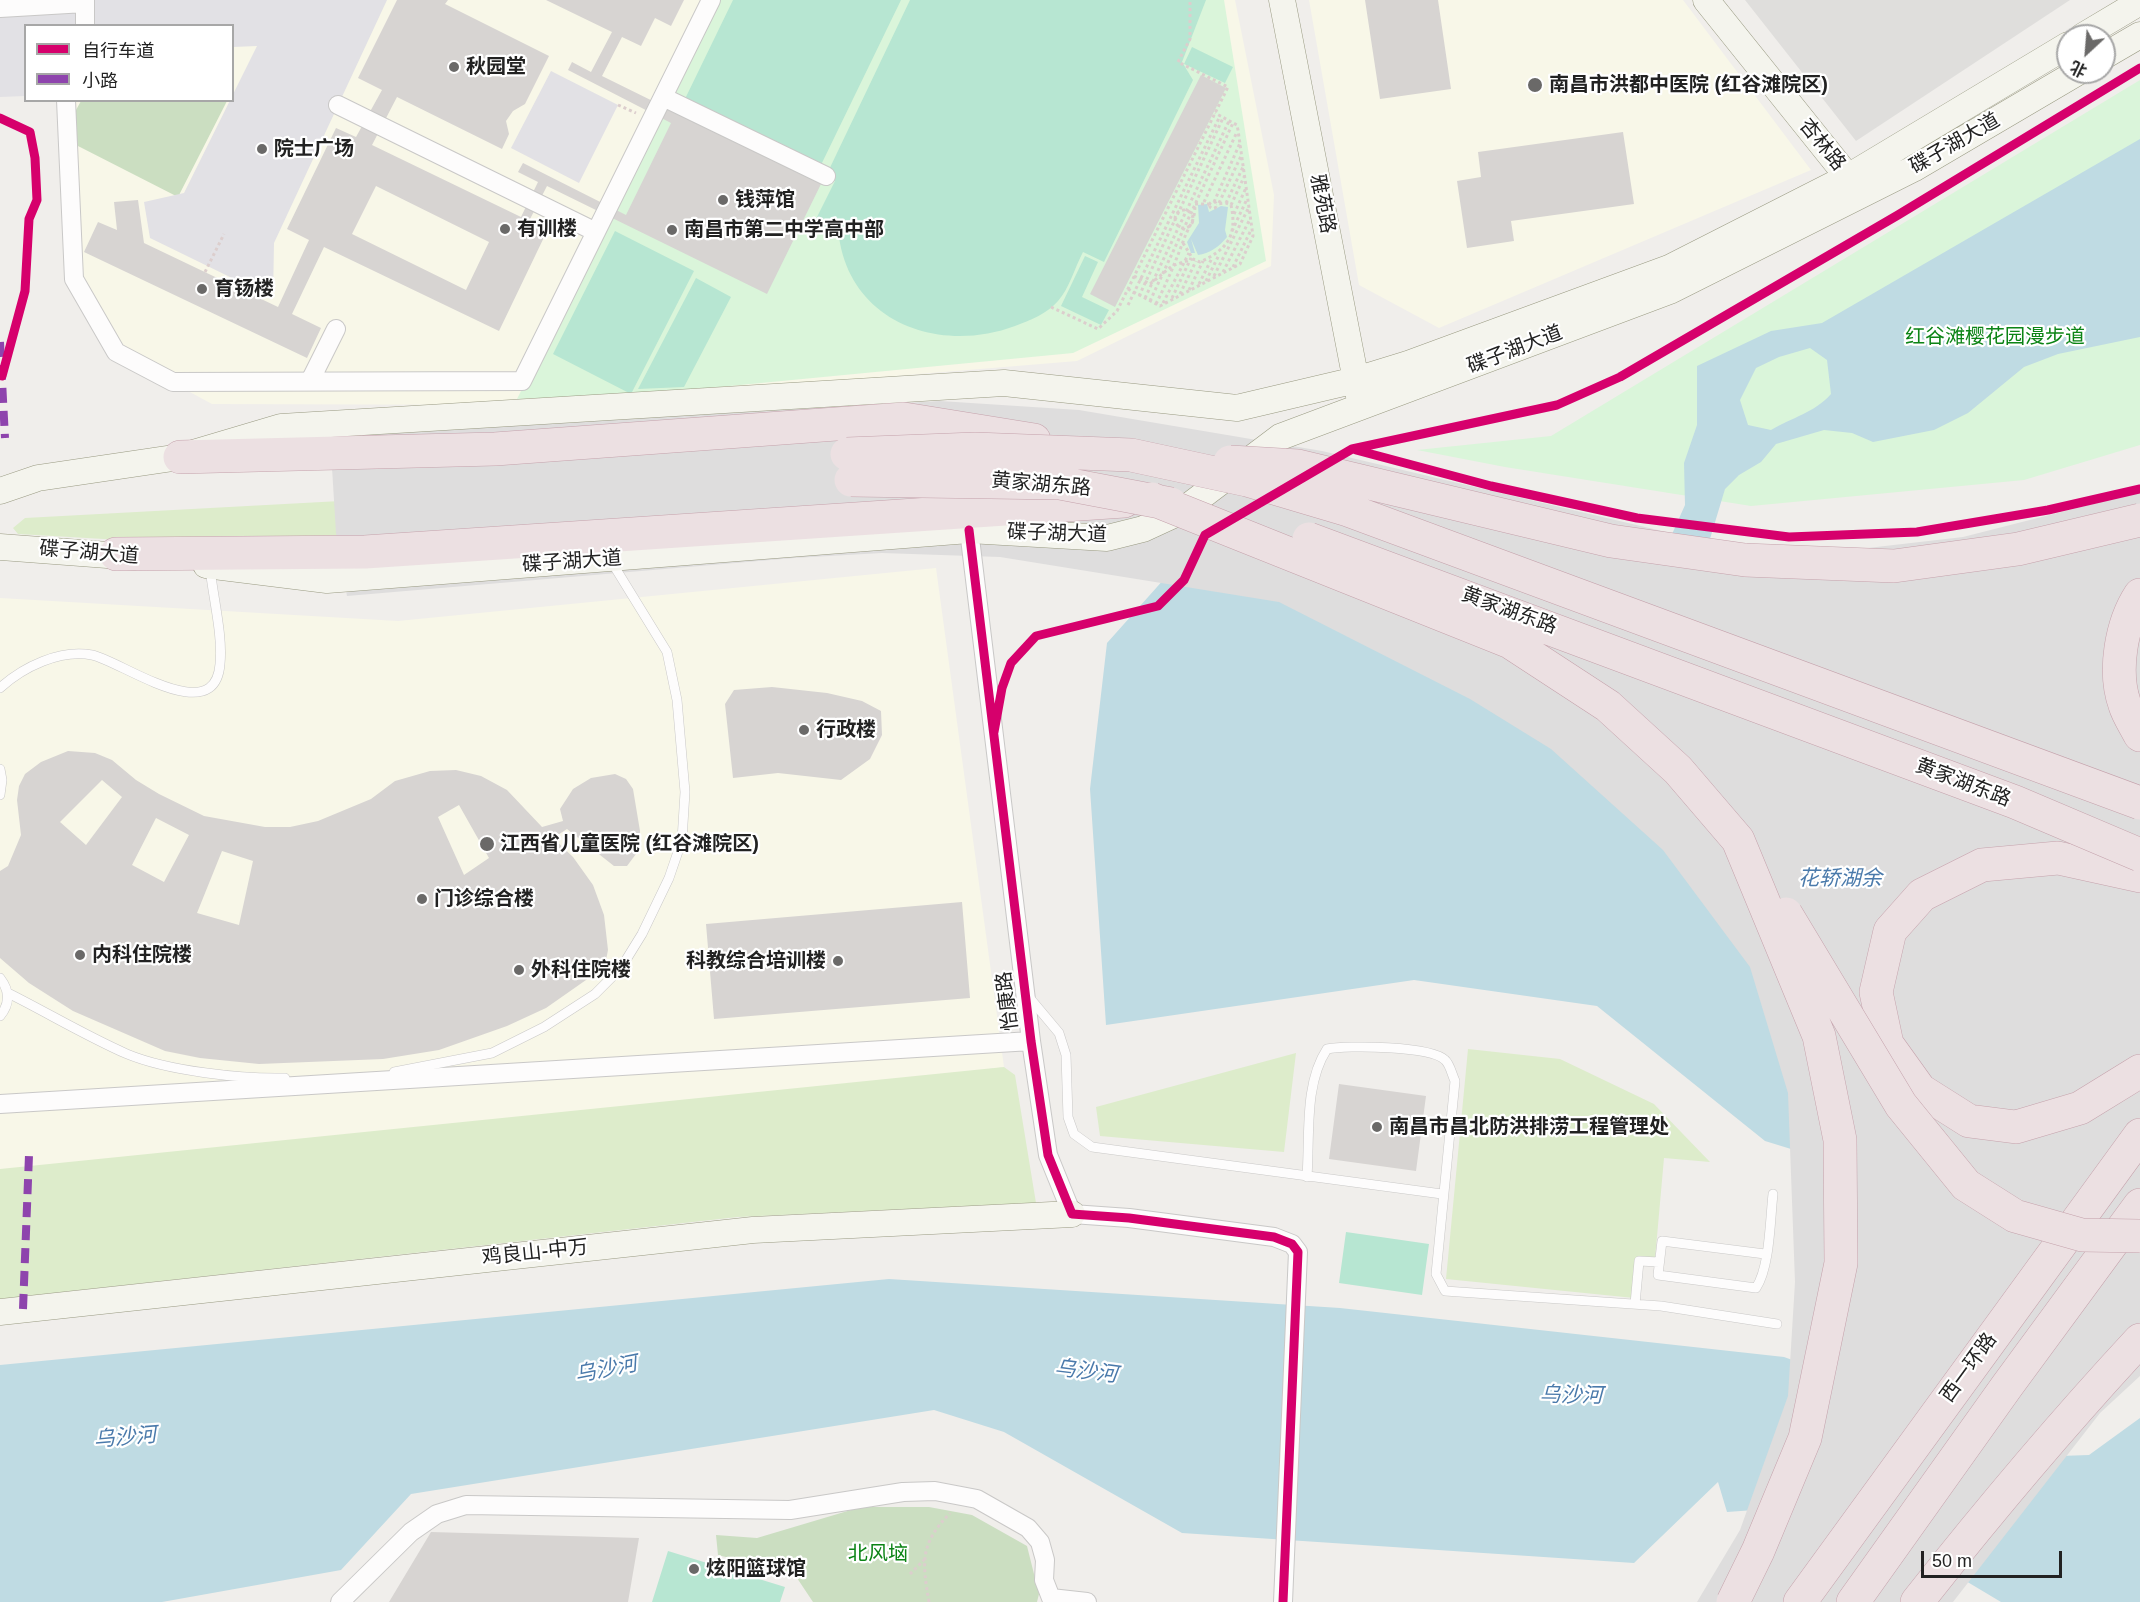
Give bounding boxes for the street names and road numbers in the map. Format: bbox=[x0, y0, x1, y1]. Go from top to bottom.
street label: 碟子湖大道 bbox=[1906, 109, 2004, 179]
street label: 杏林路 bbox=[1794, 114, 1850, 176]
street label: 雅苑路 bbox=[1304, 172, 1340, 236]
street label: 碟子湖大道 bbox=[1464, 321, 1566, 379]
street label: 黄家湖东路 bbox=[990, 469, 1092, 501]
street label: 碟子湖大道 bbox=[1007, 520, 1107, 548]
street label: 碟子湖大道 bbox=[38, 537, 140, 569]
street label: 碟子湖大道 bbox=[521, 547, 623, 577]
street label: 黄家湖东路 bbox=[1458, 583, 1560, 639]
street label: 黄家湖东路 bbox=[1912, 754, 2014, 812]
street label: 怡康路 bbox=[992, 970, 1024, 1032]
street label: 鸡良山-中万 bbox=[481, 1235, 589, 1271]
street label: 西一环路 bbox=[1936, 1329, 2002, 1407]

